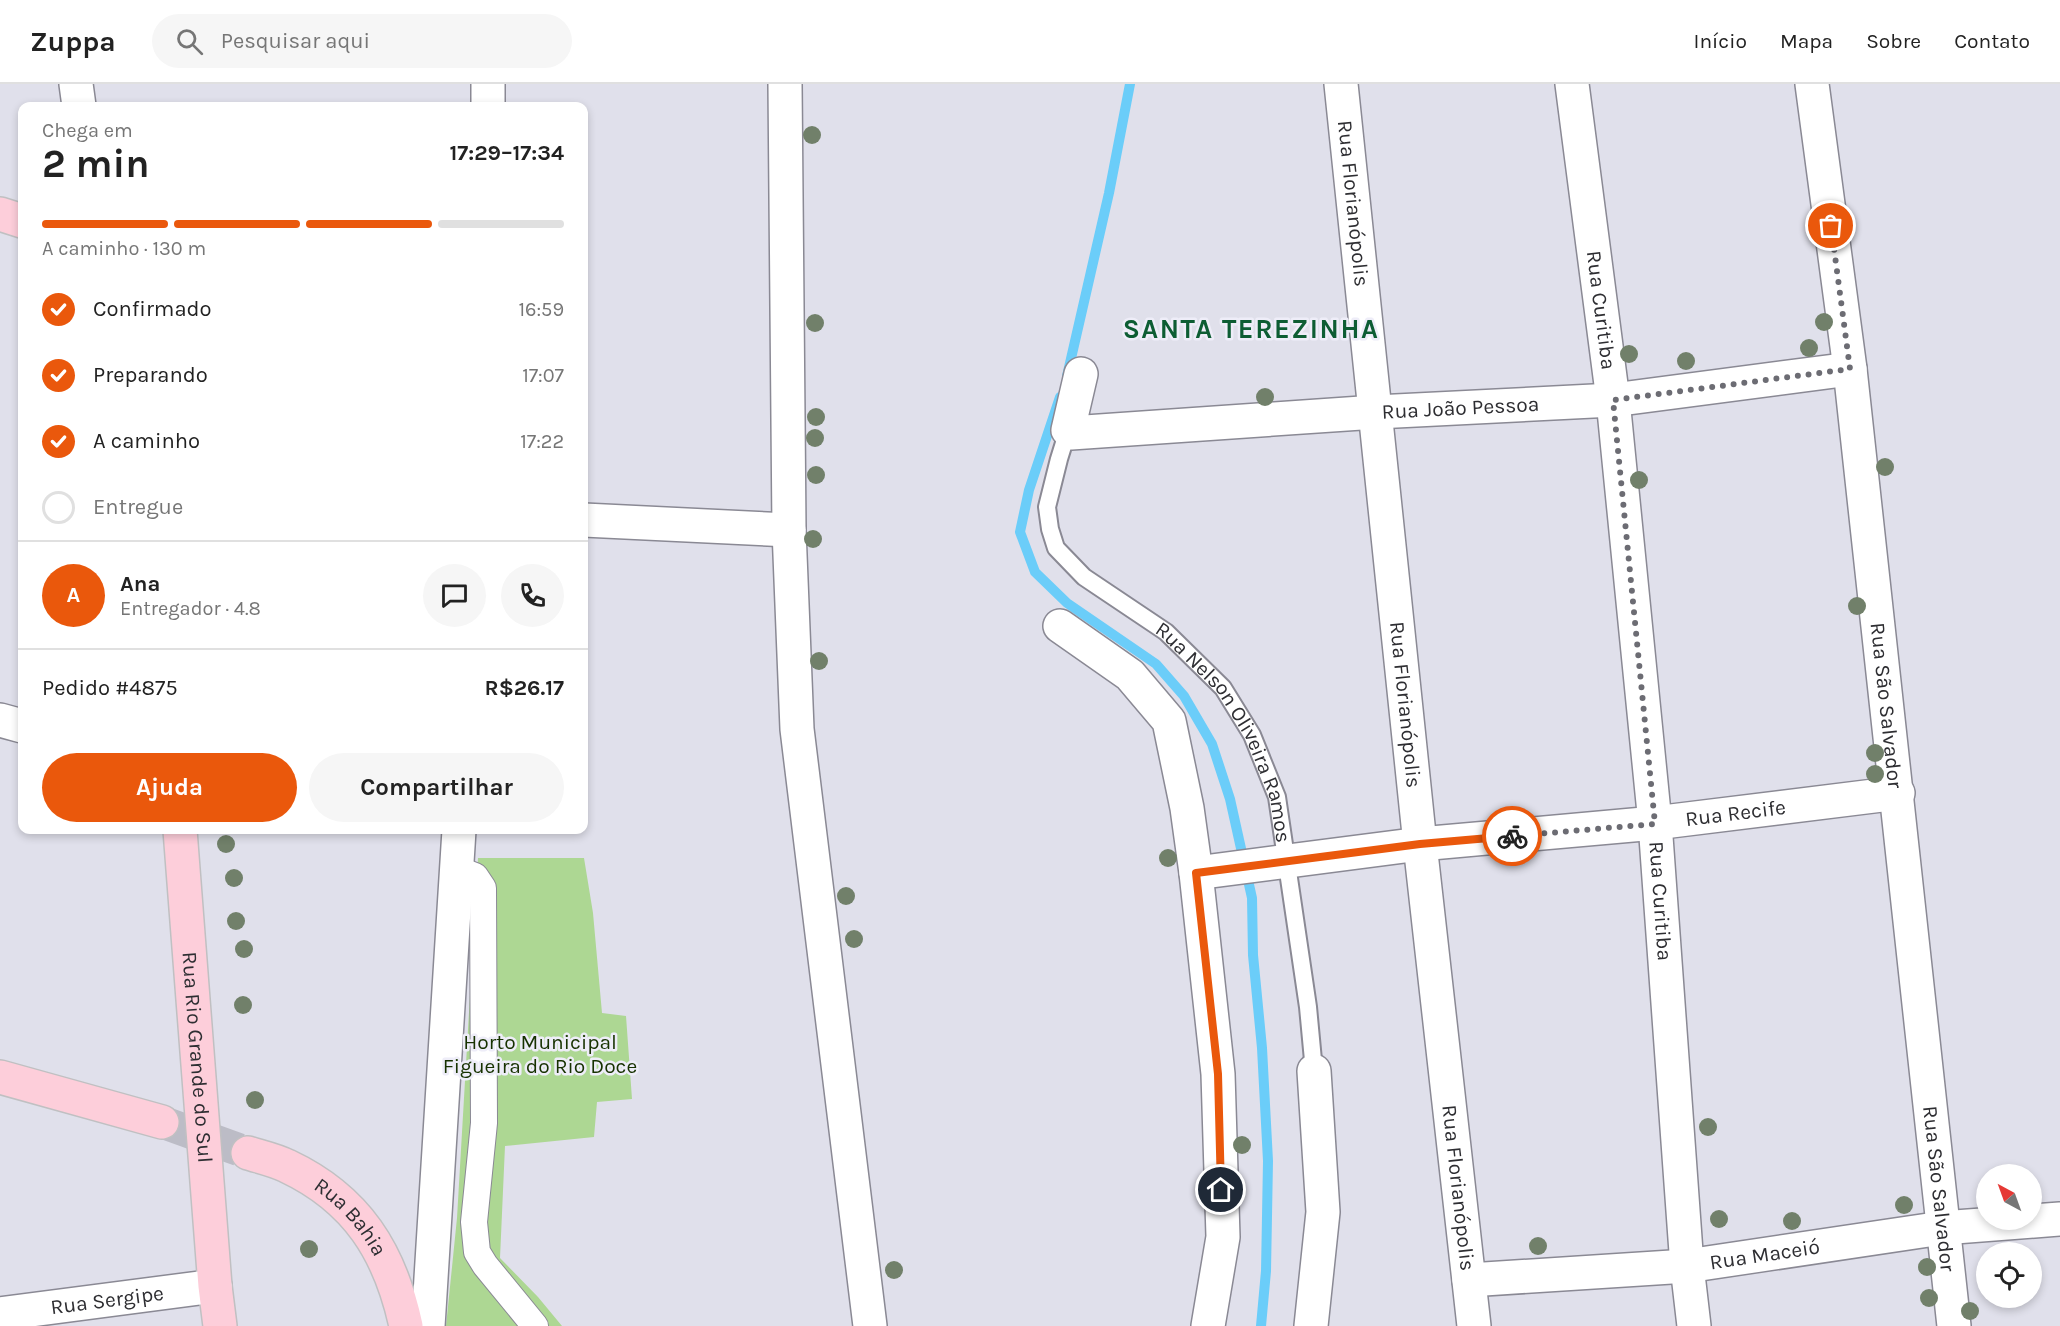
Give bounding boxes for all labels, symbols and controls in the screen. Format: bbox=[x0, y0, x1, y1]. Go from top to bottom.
search box bbox=[152, 14, 572, 68]
text: Zuppa bbox=[30, 25, 116, 58]
icon: search bbox=[173, 25, 206, 58]
text: Pesquisar aqui bbox=[221, 28, 370, 54]
text: Início bbox=[1694, 29, 1747, 53]
text: Mapa bbox=[1780, 29, 1833, 53]
text: Sobre bbox=[1866, 29, 1921, 53]
text: Contato bbox=[1954, 29, 2030, 53]
text: Chega em bbox=[42, 119, 133, 142]
street label: Rua Florianópolis bbox=[1333, 119, 1374, 288]
text: 17:29–17:34 bbox=[450, 140, 564, 166]
text: 2 min bbox=[42, 141, 150, 187]
pin bbox=[1805, 200, 1856, 251]
icon: bag bbox=[1814, 209, 1847, 242]
text: A caminho · 130 m bbox=[42, 237, 206, 260]
street label: Rua Curitiba bbox=[1582, 249, 1621, 371]
icon: check bbox=[42, 293, 75, 326]
text: Confirmado bbox=[93, 296, 212, 322]
text: 16:59 bbox=[518, 298, 564, 321]
district label: SANTA TEREZINHA bbox=[1123, 313, 1379, 345]
icon: check bbox=[42, 359, 75, 392]
text: Preparando bbox=[93, 362, 208, 388]
text: 17:07 bbox=[522, 364, 564, 387]
street label: Rua João Pessoa bbox=[1381, 392, 1540, 424]
icon: check bbox=[42, 425, 75, 458]
text: A caminho bbox=[93, 428, 200, 454]
text: 17:22 bbox=[520, 430, 564, 453]
text: Entregue bbox=[93, 494, 183, 520]
button: chat bbox=[423, 564, 486, 627]
button: phone bbox=[501, 564, 564, 627]
text: Ana bbox=[120, 571, 160, 597]
text: A bbox=[67, 582, 80, 608]
text: Entregador · 4.8 bbox=[120, 597, 261, 620]
street label: Rua Nelson Oliveira Ramos bbox=[1151, 617, 1296, 844]
street label: Rua Florianópolis bbox=[1385, 620, 1426, 789]
street label: Rua São Salvador bbox=[1866, 621, 1908, 790]
text: Pedido #4875 bbox=[42, 675, 178, 701]
text: R$26.17 bbox=[485, 675, 564, 701]
button: Ajuda bbox=[42, 753, 297, 822]
button: Compartilhar bbox=[309, 753, 564, 822]
street label: Rua Recife bbox=[1684, 795, 1787, 831]
courier bbox=[1482, 806, 1542, 866]
icon: bike bbox=[1496, 820, 1529, 853]
street label: Rua Curitiba bbox=[1644, 840, 1677, 962]
street label: Rua Rio Grande do Sul bbox=[177, 951, 218, 1164]
park label: Horto Municipal Figueira do Rio Doce bbox=[443, 1030, 637, 1078]
street label: Rua Florianópolis bbox=[1437, 1103, 1480, 1272]
street label: Rua São Salvador bbox=[1918, 1104, 1960, 1273]
pin bbox=[1195, 1164, 1246, 1215]
north arrow bbox=[1976, 1164, 2042, 1230]
map controls bbox=[1976, 1164, 2042, 1308]
street label: Rua Bahia bbox=[310, 1173, 392, 1260]
icon: home bbox=[1204, 1173, 1237, 1206]
street label: Rua Maceió bbox=[1708, 1234, 1821, 1274]
button: locate bbox=[1976, 1242, 2042, 1308]
street label: Rua Sergipe bbox=[49, 1281, 165, 1319]

